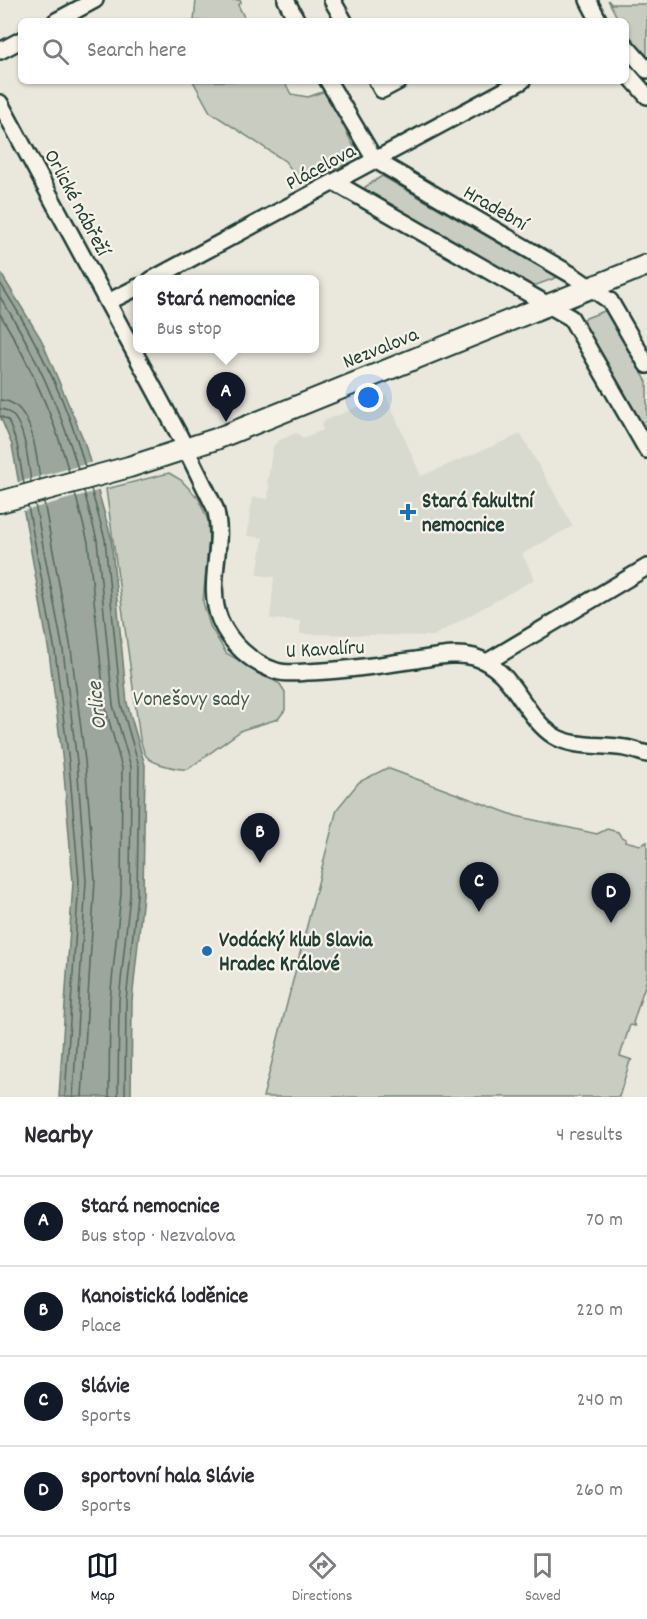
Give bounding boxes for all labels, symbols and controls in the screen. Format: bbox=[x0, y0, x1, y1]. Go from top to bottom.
search box bbox=[18, 18, 629, 84]
icon: search bbox=[39, 35, 72, 68]
text: Search here bbox=[87, 36, 186, 67]
street label: Plácelova bbox=[281, 137, 363, 200]
street label: Orlické nábřeží bbox=[35, 145, 117, 264]
street label: Hradební bbox=[457, 179, 534, 241]
popup bbox=[133, 275, 319, 353]
text: Stará nemocnice bbox=[157, 285, 295, 316]
text: Bus stop bbox=[157, 316, 222, 344]
street label: Nezvalova bbox=[339, 321, 424, 379]
pin: A bbox=[206, 372, 246, 422]
your location bbox=[354, 383, 383, 412]
place label: Stará fakultní nemocnice bbox=[422, 488, 535, 542]
marker: Stará fakultní nemocnice bbox=[399, 503, 417, 521]
street label: U Kavalíru bbox=[285, 634, 365, 668]
water label: Orlice bbox=[80, 679, 116, 731]
park label: Vonešovy sady bbox=[133, 686, 249, 716]
pin: B bbox=[240, 814, 280, 863]
pin: C bbox=[460, 862, 498, 912]
pin: D bbox=[592, 874, 630, 923]
place label: Vodácký klub Slavia Hradec Králové bbox=[219, 927, 373, 981]
marker: Vodácký klub Slavia Hradec Králové bbox=[200, 944, 214, 958]
text: Nearby bbox=[24, 1118, 92, 1155]
text: 4 results bbox=[556, 1122, 623, 1150]
text: Stará nemocnice bbox=[81, 1192, 220, 1223]
text: A bbox=[38, 1207, 49, 1235]
text: 70 m bbox=[586, 1207, 623, 1235]
text: Bus stop · Nezvalova bbox=[81, 1223, 235, 1251]
text: Kanoistická loděnice bbox=[81, 1282, 248, 1313]
text: B bbox=[39, 1297, 48, 1325]
text: 220 m bbox=[576, 1297, 623, 1325]
text: Place bbox=[81, 1313, 121, 1341]
text: Slávie bbox=[81, 1372, 130, 1403]
text: C bbox=[39, 1387, 48, 1415]
text: 240 m bbox=[577, 1387, 623, 1415]
text: Sports bbox=[81, 1403, 131, 1431]
text: sportovní hala Slávie bbox=[81, 1462, 254, 1493]
text: D bbox=[38, 1477, 49, 1505]
text: 260 m bbox=[575, 1477, 623, 1505]
text: Sports bbox=[81, 1493, 131, 1521]
tab: Map bbox=[86, 1549, 119, 1608]
tab: Directions bbox=[292, 1549, 352, 1608]
tab: Saved bbox=[525, 1549, 561, 1608]

